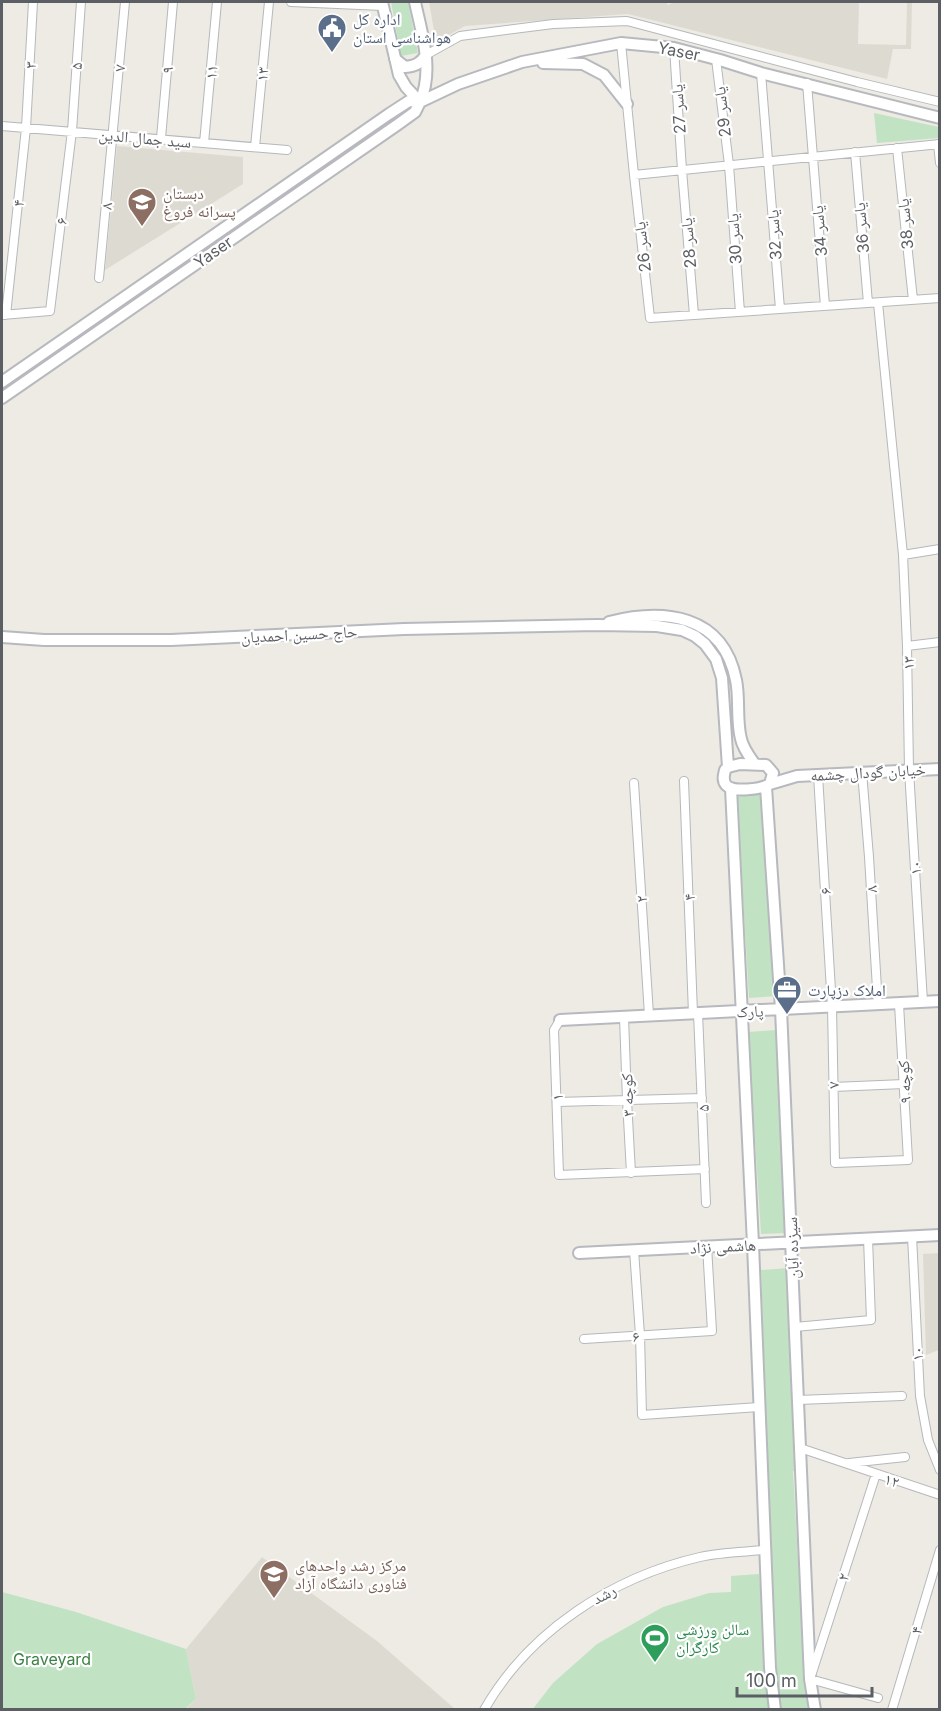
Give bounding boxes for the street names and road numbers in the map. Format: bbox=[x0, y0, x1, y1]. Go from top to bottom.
street label: Yaser bbox=[656, 37, 702, 65]
street label: ۳ bbox=[20, 61, 40, 69]
street label: ۵ bbox=[66, 62, 86, 70]
street label: ۷ bbox=[109, 64, 129, 72]
street label: ۱۱ bbox=[200, 64, 222, 80]
street label: ۹ bbox=[157, 66, 177, 74]
street label: ۱۳ bbox=[251, 66, 273, 82]
street label: یاسر 27 bbox=[666, 83, 690, 135]
street label: یاسر 29 bbox=[709, 86, 735, 138]
street label: سید جمال الدین bbox=[98, 124, 192, 153]
street label: ۴ bbox=[8, 198, 28, 208]
street label: یاسر 38 bbox=[892, 198, 918, 250]
street label: ۸ bbox=[96, 202, 116, 210]
street label: یاسر 36 bbox=[849, 202, 873, 254]
street label: یاسر 34 bbox=[807, 205, 831, 257]
street label: یاسر 32 bbox=[762, 209, 786, 261]
street label: یاسر 30 bbox=[722, 213, 746, 265]
street label: ۶ bbox=[51, 216, 71, 226]
street label: یاسر 28 bbox=[676, 217, 700, 269]
street label: یاسر 26 bbox=[629, 221, 655, 273]
street label: Yaser bbox=[190, 232, 236, 272]
street label: حاج حسین احمدیان bbox=[240, 621, 358, 648]
street label: ۱۳ bbox=[898, 656, 918, 670]
street label: خیابان گودال چشمه bbox=[810, 759, 926, 786]
street label: ۱۰ bbox=[905, 860, 925, 876]
street label: ۸ bbox=[861, 885, 881, 893]
street label: ۶ bbox=[815, 887, 835, 895]
street label: ۴ bbox=[679, 893, 699, 901]
street label: ۲ bbox=[631, 895, 651, 903]
street label: پارک bbox=[736, 1001, 764, 1022]
street label: کوچه ۹ bbox=[893, 1060, 915, 1104]
street label: کوچه ۳ bbox=[616, 1073, 638, 1117]
street label: ۷ bbox=[823, 1081, 843, 1089]
street label: ۱ bbox=[547, 1093, 567, 1101]
street label: ۵ bbox=[693, 1104, 713, 1112]
street label: سیزده آبان bbox=[781, 1217, 804, 1279]
street label: هاشمی نژاد bbox=[689, 1234, 757, 1259]
street label: ۶ bbox=[632, 1326, 640, 1346]
street label: ۱۰ bbox=[907, 1346, 927, 1362]
street label: ۱۲ bbox=[882, 1468, 902, 1492]
street label: ۲ bbox=[832, 1570, 854, 1584]
street label: رشد bbox=[589, 1579, 619, 1609]
street label: ۴ bbox=[905, 1624, 927, 1636]

